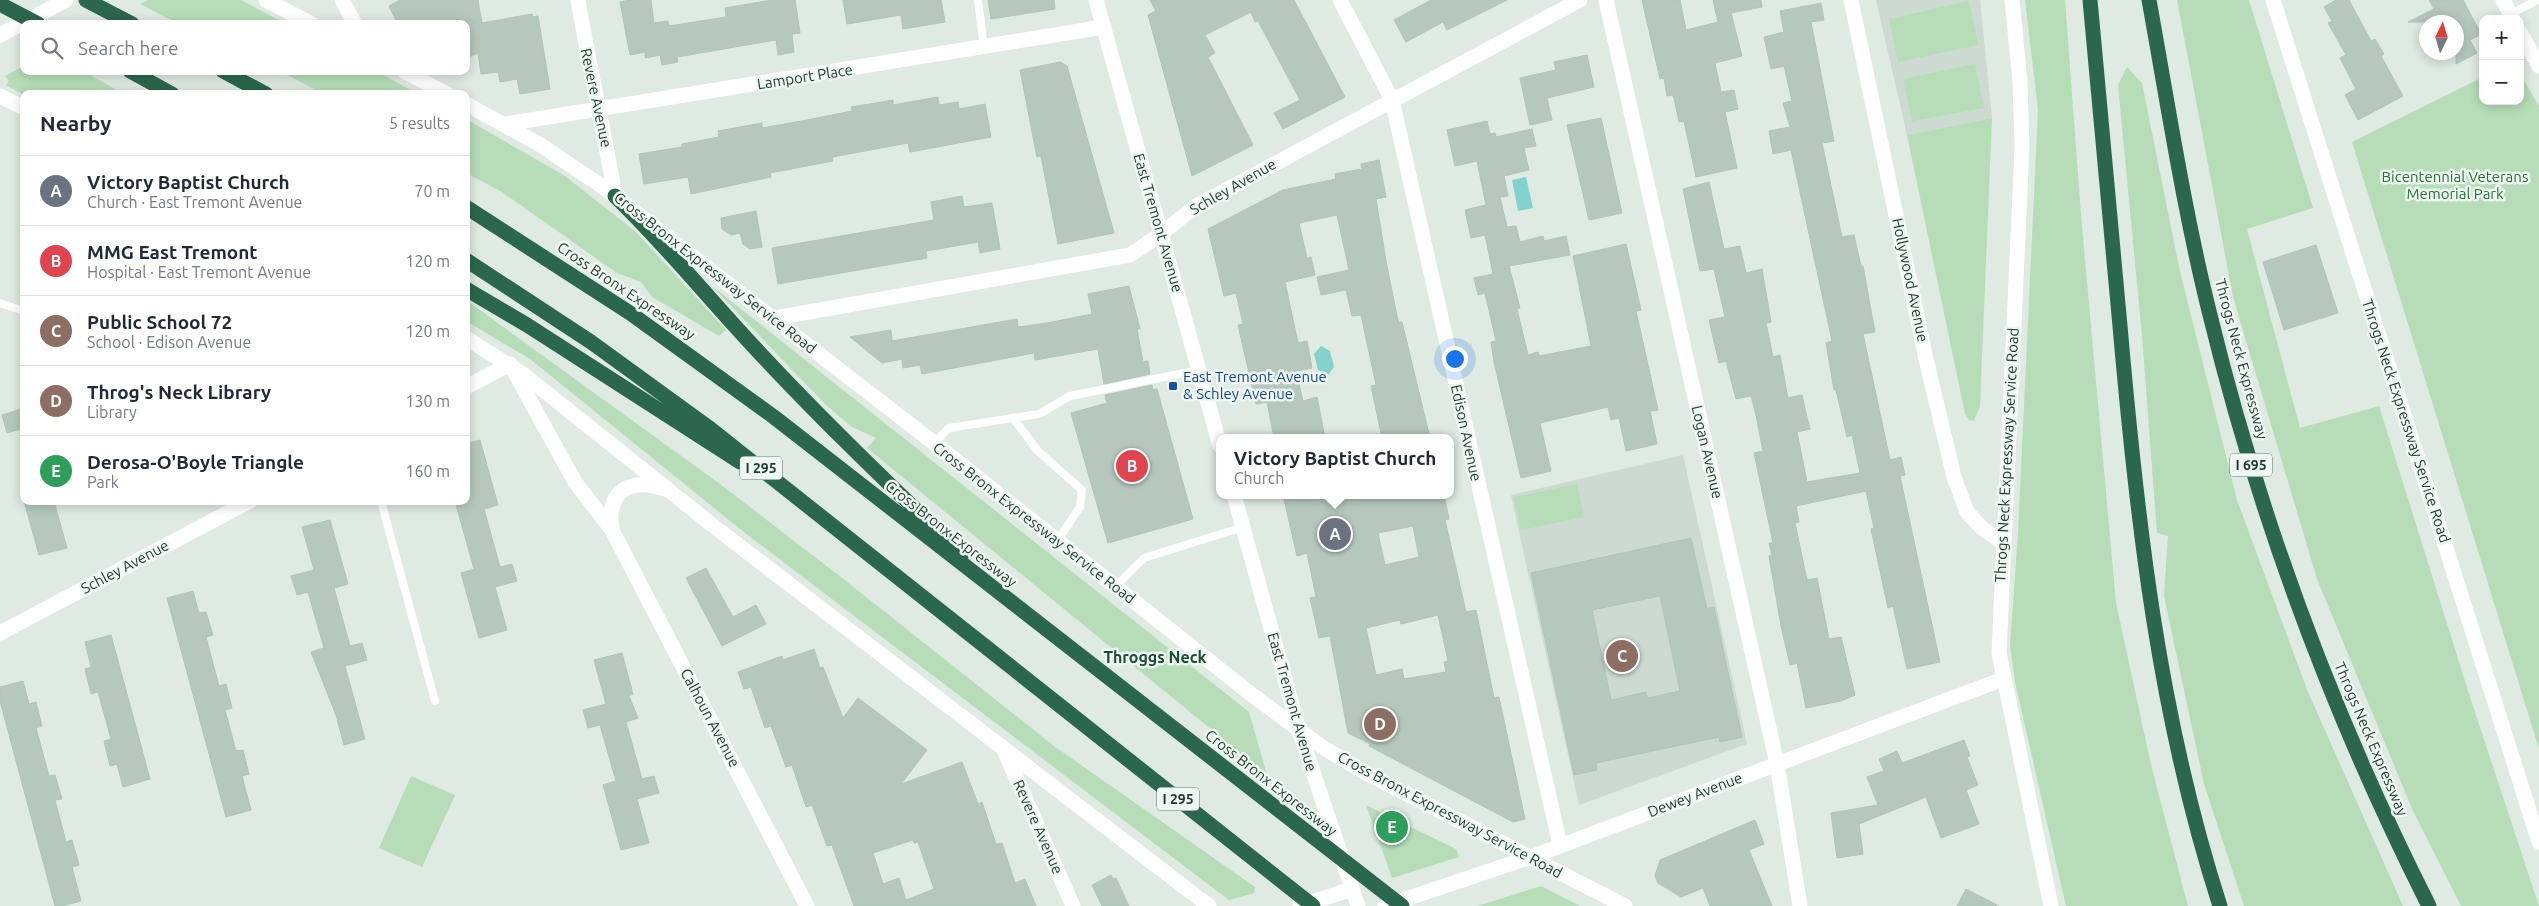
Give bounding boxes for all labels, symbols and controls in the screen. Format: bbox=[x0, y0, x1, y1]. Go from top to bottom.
north arrow bbox=[2419, 15, 2464, 60]
map controls bbox=[2479, 15, 2524, 105]
button: + bbox=[2479, 15, 2524, 60]
search box bbox=[20, 20, 470, 75]
icon: search bbox=[38, 34, 66, 62]
text: Search here bbox=[78, 37, 178, 59]
street label: Revere Avenue bbox=[578, 47, 615, 149]
button: − bbox=[2479, 60, 2524, 105]
street label: Lamport Place bbox=[756, 61, 854, 92]
text: Nearby bbox=[40, 111, 111, 135]
text: 5 results bbox=[389, 114, 450, 132]
street label: East Tremont Avenue bbox=[1130, 151, 1186, 294]
street label: Schley Avenue bbox=[1187, 155, 1279, 218]
park label: Bicentennial Veterans Memorial Park bbox=[2382, 168, 2528, 202]
text: Victory Baptist Church bbox=[87, 171, 290, 193]
text: A bbox=[50, 182, 62, 200]
text: 70 m bbox=[414, 182, 450, 200]
street label: Cross Bronx Expressway Service Road bbox=[610, 188, 820, 358]
text: Church · East Tremont Avenue bbox=[87, 193, 302, 211]
street label: Hollywood Avenue bbox=[1889, 216, 1932, 344]
street label: Cross Bronx Expressway bbox=[554, 238, 698, 344]
text: MMG East Tremont bbox=[87, 241, 258, 263]
text: B bbox=[51, 252, 61, 270]
text: 120 m bbox=[405, 252, 450, 270]
text: Hospital · East Tremont Avenue bbox=[87, 263, 311, 281]
street label: Throgs Neck Expressway bbox=[2212, 277, 2271, 441]
street label: Throgs Neck Expressway Service Road bbox=[2359, 297, 2454, 545]
text: Public School 72 bbox=[87, 311, 232, 333]
text: C bbox=[51, 322, 61, 340]
text: 120 m bbox=[405, 322, 450, 340]
street label: Throgs Neck Expressway Service Road bbox=[1991, 327, 2022, 583]
text: School · Edison Avenue bbox=[87, 333, 251, 351]
your location bbox=[1442, 346, 1468, 372]
place label: East Tremont Avenue & Schley Avenue bbox=[1183, 368, 1327, 402]
marker: East Tremont Avenue & Schley Avenue bbox=[1167, 380, 1179, 392]
text: Throg's Neck Library bbox=[87, 381, 271, 403]
street label: Edison Avenue bbox=[1448, 383, 1485, 483]
text: D bbox=[50, 392, 62, 410]
text: 130 m bbox=[405, 392, 450, 410]
text: Library bbox=[87, 403, 137, 421]
street label: Logan Avenue bbox=[1688, 404, 1726, 500]
popup bbox=[1216, 434, 1454, 499]
street label: Cross Bronx Expressway Service Road bbox=[929, 438, 1139, 608]
pin: B bbox=[1116, 447, 1148, 485]
text: Victory Baptist Church bbox=[1234, 447, 1436, 469]
text: Derosa-O'Boyle Triangle bbox=[87, 451, 304, 473]
road number: I 695 bbox=[2230, 454, 2272, 476]
road number: I 295 bbox=[740, 456, 782, 479]
text: E bbox=[51, 462, 61, 480]
text: 160 m bbox=[405, 462, 450, 480]
text: Church bbox=[1234, 469, 1284, 487]
text: Park bbox=[87, 473, 119, 491]
street label: Cross Bronx Expressway bbox=[882, 477, 1020, 591]
pin: A bbox=[1319, 515, 1351, 553]
street label: Schley Avenue bbox=[78, 536, 171, 597]
street label: East Tremont Avenue bbox=[1264, 630, 1320, 773]
pin: C bbox=[1606, 637, 1638, 675]
district label: Throggs Neck bbox=[1103, 648, 1207, 666]
street label: Throgs Neck Expressway bbox=[2331, 659, 2412, 818]
street label: Calhoun Avenue bbox=[677, 666, 744, 770]
pin: D bbox=[1364, 705, 1396, 743]
street label: Cross Bronx Expressway bbox=[1202, 726, 1340, 839]
street label: Cross Bronx Expressway Service Road bbox=[1335, 748, 1565, 882]
street label: Dewey Avenue bbox=[1645, 769, 1745, 820]
street label: Revere Avenue bbox=[1010, 777, 1067, 876]
road number: I 295 bbox=[1157, 788, 1199, 811]
pin: E bbox=[1376, 808, 1408, 846]

